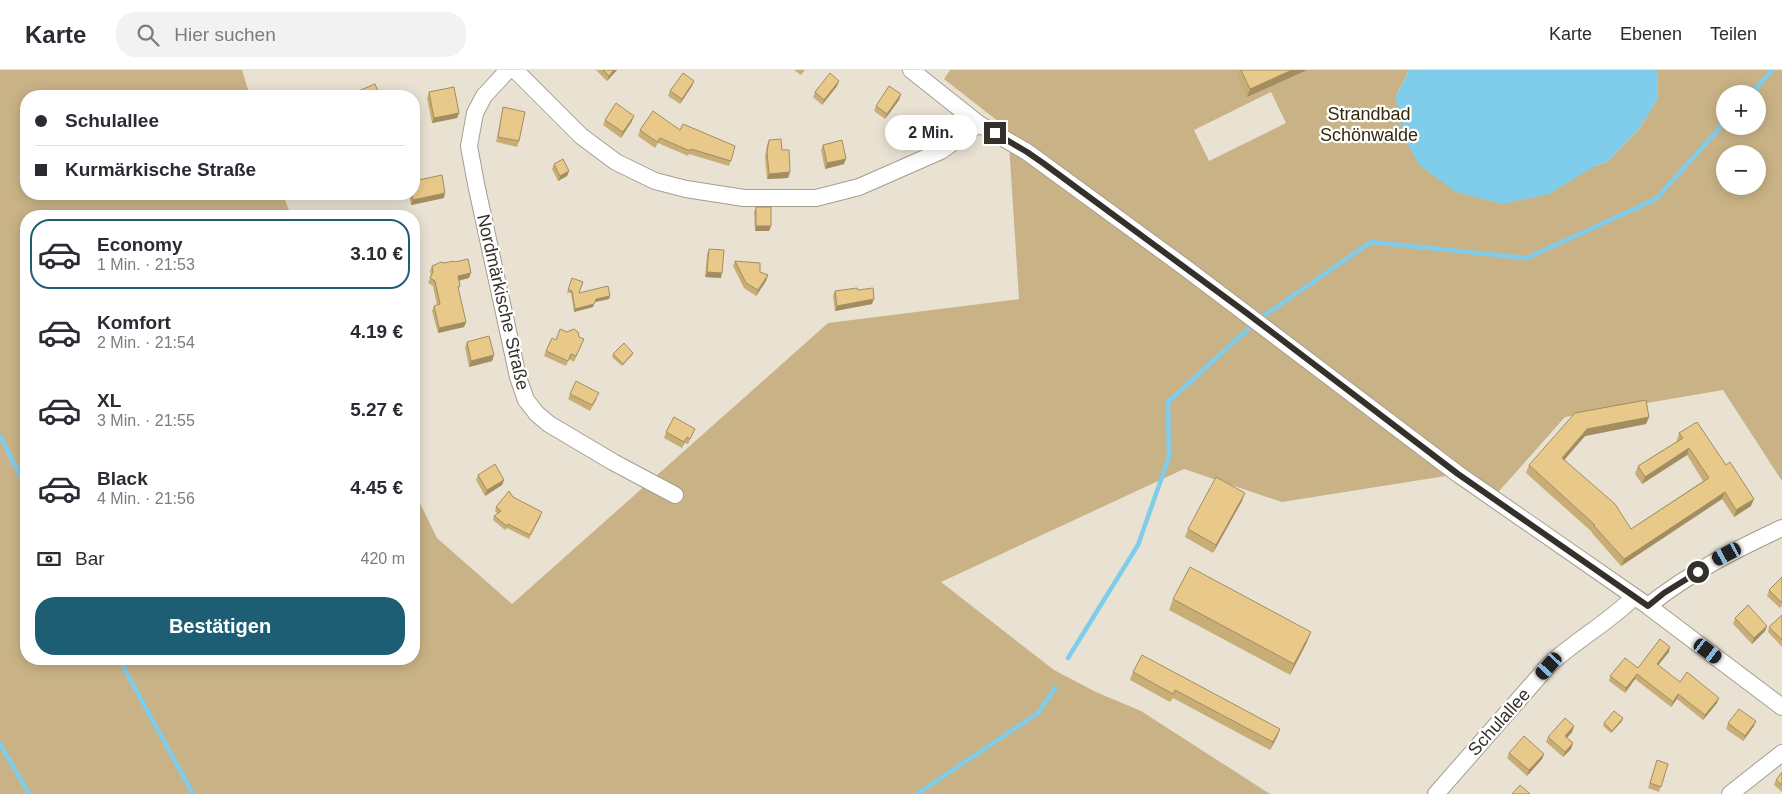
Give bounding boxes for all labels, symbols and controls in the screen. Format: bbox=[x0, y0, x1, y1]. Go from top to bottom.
search box bbox=[116, 12, 466, 57]
text: Karte bbox=[25, 21, 86, 48]
icon: search bbox=[134, 21, 162, 49]
text: Hier suchen bbox=[174, 24, 276, 45]
text: Karte bbox=[1549, 24, 1592, 44]
text: Ebenen bbox=[1620, 24, 1682, 44]
text: Teilen bbox=[1710, 24, 1757, 44]
map controls bbox=[1716, 85, 1766, 195]
button: + bbox=[1716, 85, 1766, 135]
park label: Strandbad Schönwalde bbox=[1320, 104, 1418, 145]
text: Schulallee bbox=[65, 110, 159, 131]
callout: 2 Min. bbox=[885, 116, 978, 150]
route end bbox=[984, 122, 1006, 144]
text: 2 Min. bbox=[908, 124, 954, 141]
button: − bbox=[1716, 145, 1766, 195]
text: Kurmärkische Straße bbox=[65, 159, 256, 180]
street label: Nordmärkische Straße bbox=[473, 212, 533, 392]
icon: car bbox=[37, 232, 82, 277]
text: Economy bbox=[97, 234, 183, 255]
text: 3.10 € bbox=[350, 243, 403, 264]
text: 1 Min. · 21:53 bbox=[97, 256, 195, 273]
icon: car bbox=[37, 310, 82, 355]
text: Komfort bbox=[97, 312, 171, 333]
text: 4.19 € bbox=[350, 321, 403, 342]
text: 2 Min. · 21:54 bbox=[97, 334, 195, 351]
icon: car bbox=[37, 388, 82, 433]
text: XL bbox=[97, 390, 121, 411]
text: 5.27 € bbox=[350, 399, 403, 420]
text: 3 Min. · 21:55 bbox=[97, 412, 195, 429]
icon: car bbox=[37, 466, 82, 511]
text: Black bbox=[97, 468, 148, 489]
text: 4.45 € bbox=[350, 477, 403, 498]
text: 4 Min. · 21:56 bbox=[97, 490, 195, 507]
car bbox=[1710, 540, 1743, 568]
icon: cash bbox=[35, 545, 63, 573]
text: Bar bbox=[75, 548, 105, 569]
text: 420 m bbox=[361, 550, 405, 567]
route start bbox=[1687, 561, 1709, 583]
button: Bestätigen bbox=[35, 597, 405, 655]
car bbox=[1691, 636, 1724, 666]
car bbox=[1533, 650, 1564, 682]
street label: Schulallee bbox=[1464, 684, 1534, 760]

